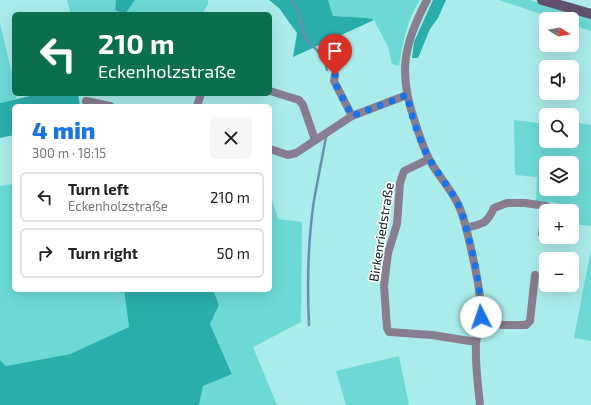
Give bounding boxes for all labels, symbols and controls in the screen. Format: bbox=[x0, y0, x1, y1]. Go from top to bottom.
north arrow bbox=[539, 12, 579, 52]
map controls bbox=[539, 12, 579, 292]
text: 210 m bbox=[98, 26, 175, 60]
icon: left bbox=[32, 28, 84, 80]
pin bbox=[318, 34, 352, 75]
icon: arrive bbox=[324, 40, 346, 62]
text: Eckenholzstraße bbox=[98, 60, 236, 82]
button: sound bbox=[539, 60, 579, 100]
button: search bbox=[539, 108, 579, 148]
text: 4 min bbox=[32, 115, 96, 144]
button: close bbox=[210, 117, 252, 159]
text: 300 m · 18:15 bbox=[32, 145, 106, 161]
button: layers bbox=[539, 156, 579, 196]
text: Turn left bbox=[68, 180, 129, 198]
street label: Birkenriedstraße bbox=[365, 181, 397, 283]
icon: left bbox=[34, 186, 56, 208]
text: 210 m bbox=[210, 188, 250, 206]
text: Eckenholzstraße bbox=[68, 198, 168, 214]
button: + bbox=[539, 204, 579, 244]
icon: right bbox=[34, 242, 56, 264]
text: Turn right bbox=[68, 244, 138, 262]
text: 50 m bbox=[216, 244, 250, 262]
button: − bbox=[539, 252, 579, 292]
position arrow bbox=[460, 296, 502, 338]

